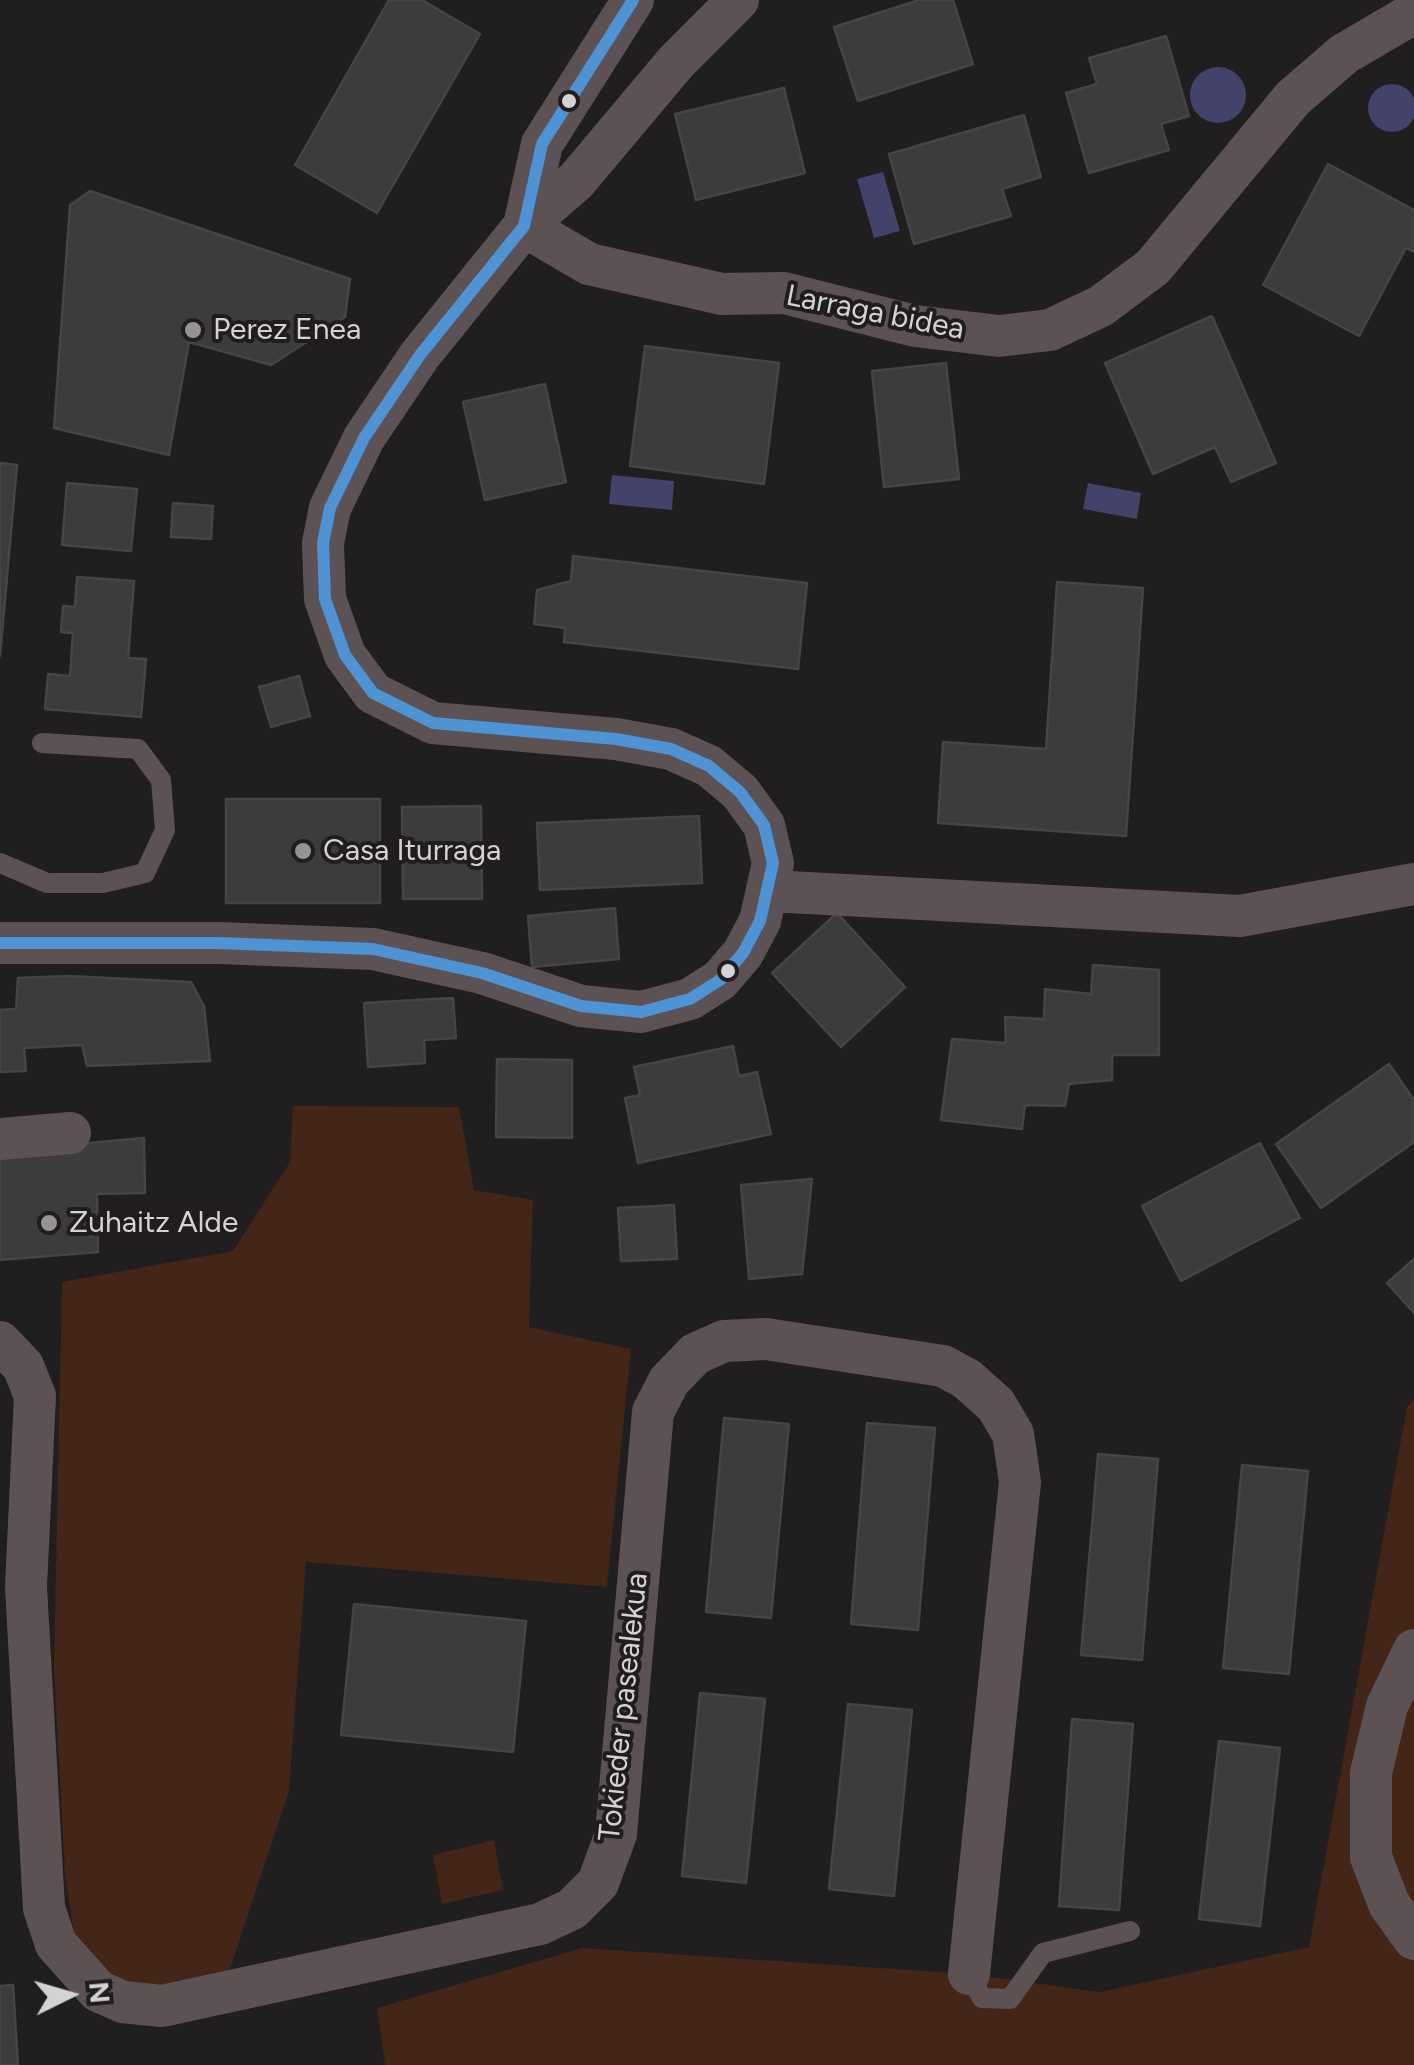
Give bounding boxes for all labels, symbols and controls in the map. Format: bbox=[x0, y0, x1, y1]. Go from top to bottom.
unlabelled marker bbox=[559, 91, 579, 111]
street label: Larraga bidea bbox=[783, 278, 967, 348]
place label: Perez Enea bbox=[213, 312, 361, 348]
marker: Perez Enea bbox=[182, 319, 204, 341]
place label: Casa Iturraga bbox=[323, 833, 501, 869]
marker: Casa Iturraga bbox=[292, 840, 314, 862]
unlabelled marker bbox=[718, 961, 738, 981]
place label: Zuhaitz Alde bbox=[69, 1205, 238, 1241]
marker: Zuhaitz Alde bbox=[38, 1212, 60, 1234]
street label: Tokieder pasealekua bbox=[592, 1571, 656, 1843]
north arrow bbox=[20, 1945, 120, 2045]
text: N bbox=[82, 1980, 118, 2005]

